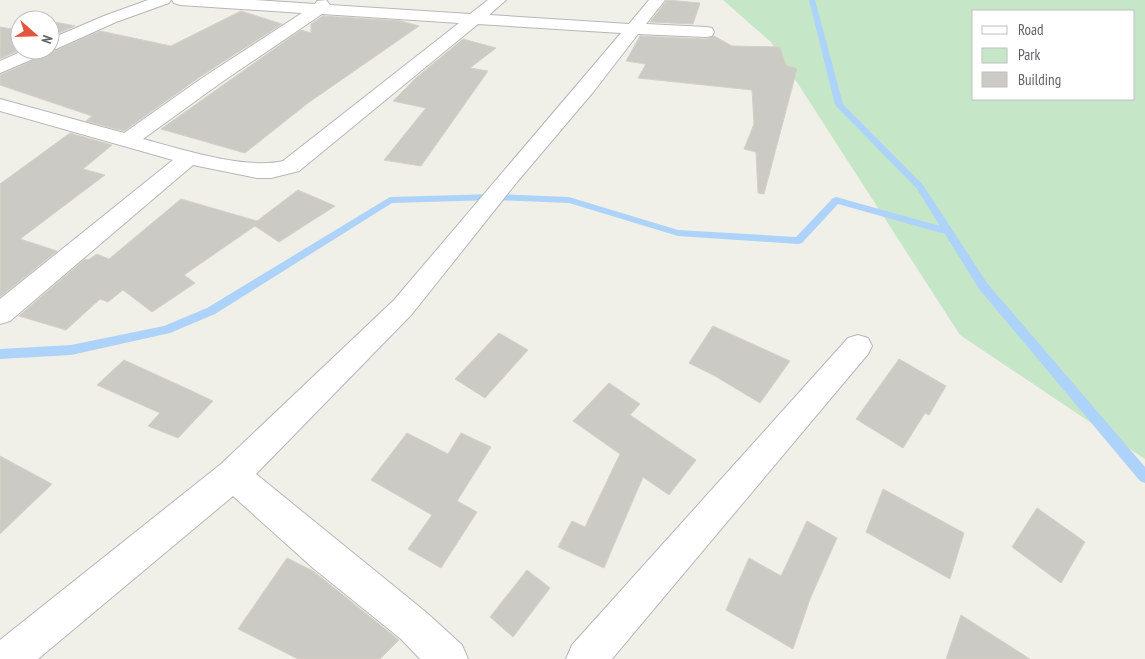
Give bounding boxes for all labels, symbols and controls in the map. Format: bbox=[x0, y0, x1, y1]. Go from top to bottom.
north arrow bbox=[10, 10, 60, 60]
legend bbox=[972, 10, 1135, 100]
text: Road bbox=[1018, 20, 1044, 39]
text: N bbox=[37, 33, 57, 46]
text: Park bbox=[1018, 45, 1040, 64]
text: Building bbox=[1018, 70, 1061, 89]

